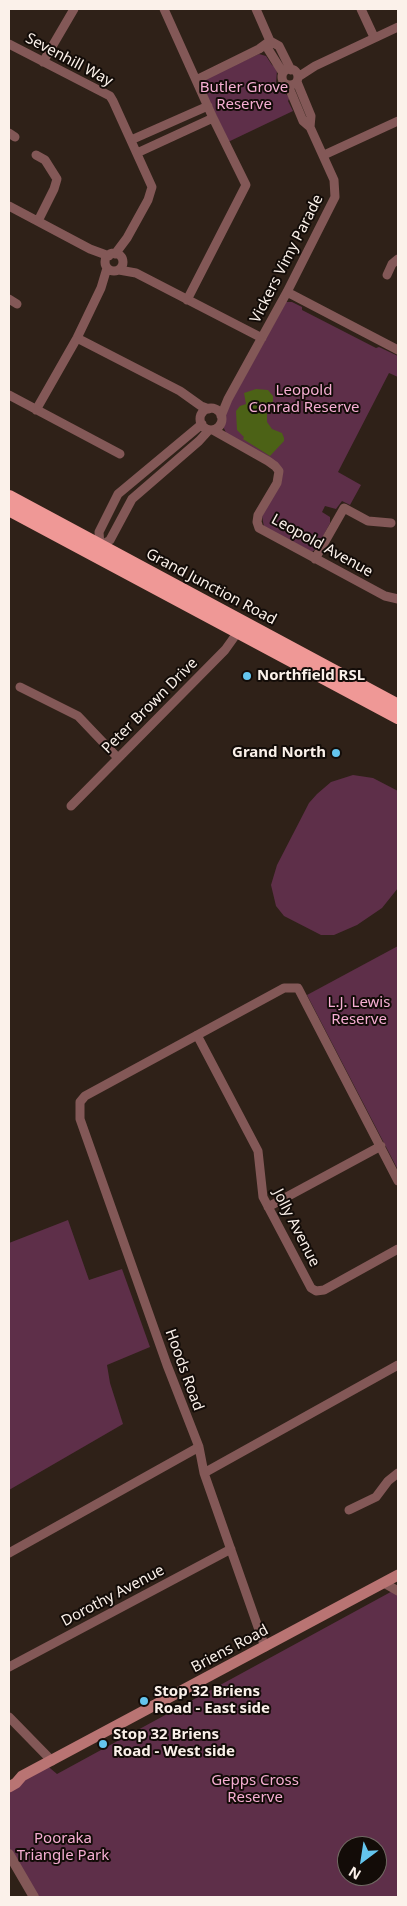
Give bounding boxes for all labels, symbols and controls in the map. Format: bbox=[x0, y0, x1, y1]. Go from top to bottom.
street label: Sevenhill Way bbox=[22, 29, 116, 91]
park label: Butler Grove Reserve bbox=[200, 79, 288, 114]
street label: Vickers Vimy Parade bbox=[247, 192, 327, 326]
park label: Leopold Conrad Reserve bbox=[249, 382, 359, 417]
street label: Leopold Avenue bbox=[268, 511, 376, 581]
street label: Grand Junction Road bbox=[143, 545, 279, 629]
street label: Peter Brown Drive bbox=[98, 654, 202, 758]
place label: Northfield RSL bbox=[257, 667, 365, 685]
marker: Northfield RSL bbox=[241, 670, 253, 682]
place label: Grand North bbox=[232, 744, 326, 762]
marker: Grand North bbox=[330, 747, 342, 759]
park label: L.J. Lewis Reserve bbox=[328, 994, 390, 1029]
street label: Jolly Avenue bbox=[269, 1186, 323, 1270]
street label: Hoods Road bbox=[161, 1327, 207, 1413]
street label: Dorothy Avenue bbox=[58, 1561, 168, 1631]
street label: Briens Road bbox=[188, 1621, 272, 1677]
place label: Stop 32 Briens Road - East side bbox=[154, 1683, 270, 1718]
marker: Stop 32 Briens Road - East side bbox=[138, 1695, 150, 1707]
place label: Stop 32 Briens Road - West side bbox=[113, 1726, 235, 1761]
marker: Stop 32 Briens Road - West side bbox=[97, 1738, 109, 1750]
park label: Gepps Cross Reserve bbox=[211, 1772, 299, 1807]
park label: Pooraka Triangle Park bbox=[17, 1830, 109, 1865]
north arrow bbox=[337, 1836, 387, 1886]
text: N bbox=[345, 1862, 364, 1885]

